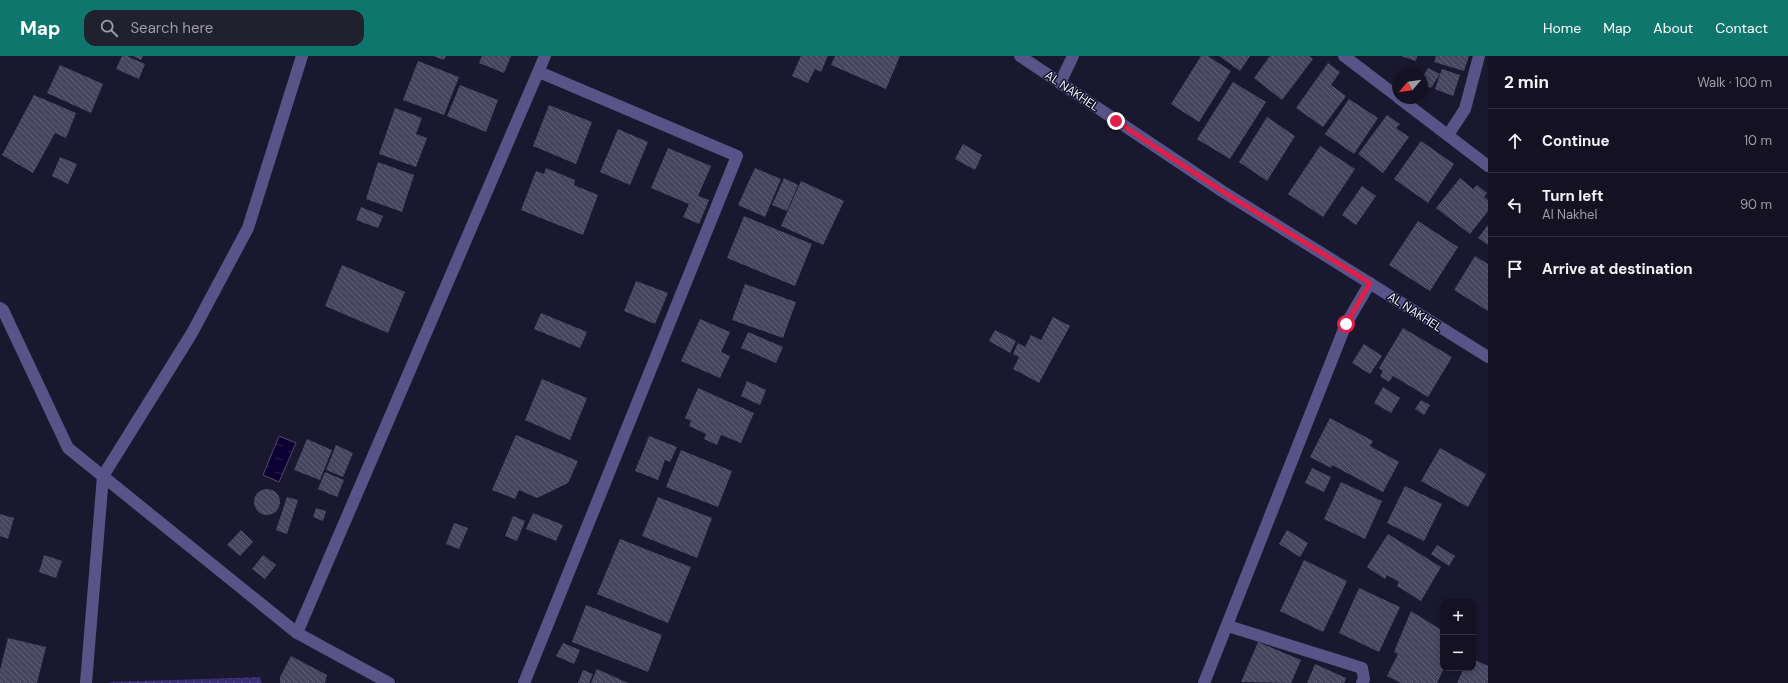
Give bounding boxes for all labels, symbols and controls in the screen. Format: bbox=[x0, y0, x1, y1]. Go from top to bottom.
search box bbox=[84, 10, 364, 46]
text: Map bbox=[20, 16, 60, 41]
icon: search bbox=[98, 17, 120, 39]
text: Search here bbox=[130, 18, 213, 38]
text: Home bbox=[1543, 19, 1581, 37]
text: Map bbox=[1603, 19, 1631, 37]
text: About bbox=[1653, 19, 1693, 37]
text: Contact bbox=[1715, 19, 1768, 37]
street label: AL NAKHEL bbox=[1042, 67, 1102, 115]
north arrow bbox=[1392, 68, 1428, 104]
text: 2 min bbox=[1504, 71, 1549, 93]
text: Walk · 100 m bbox=[1697, 74, 1772, 91]
route end bbox=[1107, 112, 1125, 130]
icon: ahead bbox=[1504, 130, 1526, 152]
text: Continue bbox=[1542, 131, 1610, 151]
text: 10 m bbox=[1744, 132, 1772, 149]
text: Turn left bbox=[1542, 186, 1603, 206]
icon: left bbox=[1504, 194, 1526, 216]
text: 90 m bbox=[1740, 196, 1772, 213]
text: Al Nakhel bbox=[1542, 206, 1597, 223]
icon: arrive bbox=[1504, 258, 1526, 280]
text: Arrive at destination bbox=[1542, 259, 1693, 279]
street label: AL NAKHEL bbox=[1385, 288, 1445, 336]
route start bbox=[1337, 315, 1355, 333]
map controls bbox=[1440, 599, 1476, 671]
button: + bbox=[1440, 599, 1476, 635]
button: − bbox=[1440, 635, 1476, 671]

